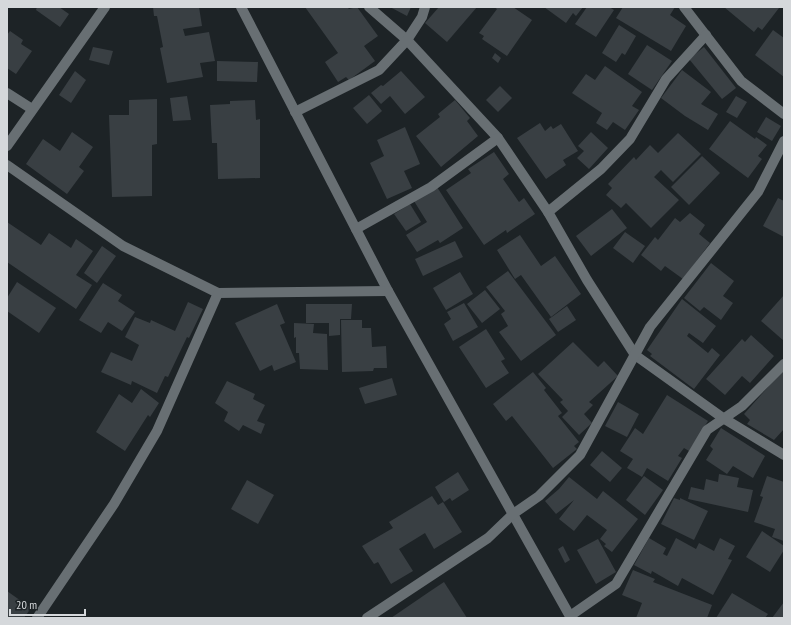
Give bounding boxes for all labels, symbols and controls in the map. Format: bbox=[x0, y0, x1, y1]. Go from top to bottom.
scale bar bbox=[10, 591, 85, 617]
text: 20 m bbox=[16, 597, 37, 612]

